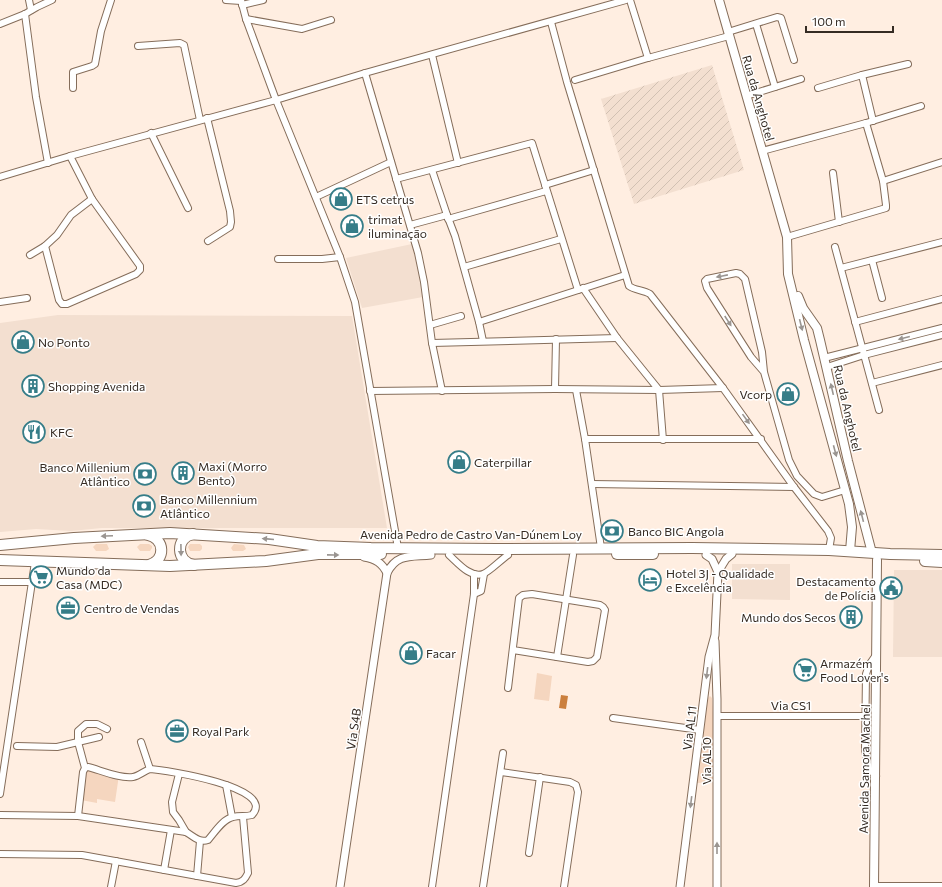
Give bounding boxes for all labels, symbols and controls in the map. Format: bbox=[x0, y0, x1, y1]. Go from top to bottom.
scale bar bbox=[806, 8, 893, 34]
text: 100 m bbox=[812, 14, 846, 28]
street label: Rua da Anghotel bbox=[740, 53, 778, 143]
shop icon: ETS cetrus bbox=[328, 186, 354, 212]
place label: ETS cetrus bbox=[356, 192, 414, 206]
place label: trimat iluminação bbox=[368, 212, 427, 240]
shop icon: trimat iluminação bbox=[339, 213, 365, 239]
one-way arrow bbox=[716, 273, 728, 279]
one-way arrow bbox=[724, 316, 732, 326]
one-way arrow bbox=[798, 319, 804, 331]
shop icon: No Ponto bbox=[10, 329, 36, 355]
place label: No Ponto bbox=[38, 335, 90, 349]
one-way arrow bbox=[898, 335, 910, 341]
street label: Rua da Anghotel bbox=[831, 363, 865, 453]
building icon: Shopping Avenida bbox=[20, 373, 46, 399]
place label: Shopping Avenida bbox=[48, 379, 145, 393]
shop icon: Vcorp bbox=[775, 381, 801, 407]
one-way arrow bbox=[828, 383, 834, 395]
place label: Vcorp bbox=[740, 387, 772, 401]
one-way arrow bbox=[742, 414, 750, 424]
restaurant icon: KFC bbox=[21, 419, 47, 445]
place label: KFC bbox=[50, 425, 73, 439]
one-way arrow bbox=[832, 444, 838, 457]
shop icon: Caterpillar bbox=[446, 449, 472, 475]
place label: Caterpillar bbox=[474, 455, 532, 469]
place label: Maxi (Morro Bento) bbox=[198, 459, 267, 487]
place label: Banco Millenium Atlântico bbox=[40, 460, 130, 488]
building icon: Maxi (Morro Bento) bbox=[170, 460, 196, 486]
bank icon: Banco Millenium Atlântico bbox=[132, 461, 158, 487]
place label: Banco Millennium Atlântico bbox=[160, 492, 257, 520]
bank icon: Banco Millennium Atlântico bbox=[131, 493, 157, 519]
one-way arrow bbox=[859, 509, 865, 522]
bank icon: Banco BIC Angola bbox=[599, 518, 625, 544]
place label: Banco BIC Angola bbox=[628, 524, 724, 538]
street label: Avenida Pedro de Castro Van-Dúnem Loy bbox=[360, 527, 582, 541]
one-way arrow bbox=[100, 533, 113, 539]
one-way arrow bbox=[262, 536, 274, 543]
one-way arrow bbox=[178, 544, 184, 557]
one-way arrow bbox=[327, 551, 339, 558]
place label: Mundo da Casa (MDC) bbox=[56, 563, 122, 591]
supermarket icon: Mundo da Casa (MDC) bbox=[28, 564, 54, 590]
place label: Hotel 3J - Qualidade e Excelência bbox=[666, 566, 774, 594]
hotel icon: Hotel 3J - Qualidade e Excelência bbox=[637, 567, 663, 593]
place label: Destacamento de Polícia bbox=[796, 574, 876, 602]
public building icon: Destacamento de Polícia bbox=[878, 575, 904, 601]
office icon: Centro de Vendas bbox=[55, 595, 81, 621]
place label: Centro de Vendas bbox=[84, 601, 179, 615]
building icon: Mundo dos Secos bbox=[838, 604, 864, 630]
place label: Mundo dos Secos bbox=[741, 610, 836, 624]
shop icon: Facar bbox=[398, 640, 424, 666]
place label: Facar bbox=[426, 646, 456, 660]
place label: Armazém Food Lover's bbox=[820, 656, 889, 684]
supermarket icon: Armazém Food Lover's bbox=[792, 657, 818, 683]
one-way arrow bbox=[704, 667, 710, 679]
street label: Via CS1 bbox=[771, 698, 811, 712]
street label: Avenida Samora Machel bbox=[856, 704, 872, 834]
street label: Via AL11 bbox=[679, 705, 699, 751]
street label: Via S4B bbox=[343, 707, 363, 751]
office icon: Royal Park bbox=[164, 718, 190, 744]
place label: Royal Park bbox=[192, 724, 250, 738]
street label: Via AL10 bbox=[699, 737, 713, 785]
one-way arrow bbox=[688, 796, 694, 808]
one-way arrow bbox=[714, 841, 720, 854]

